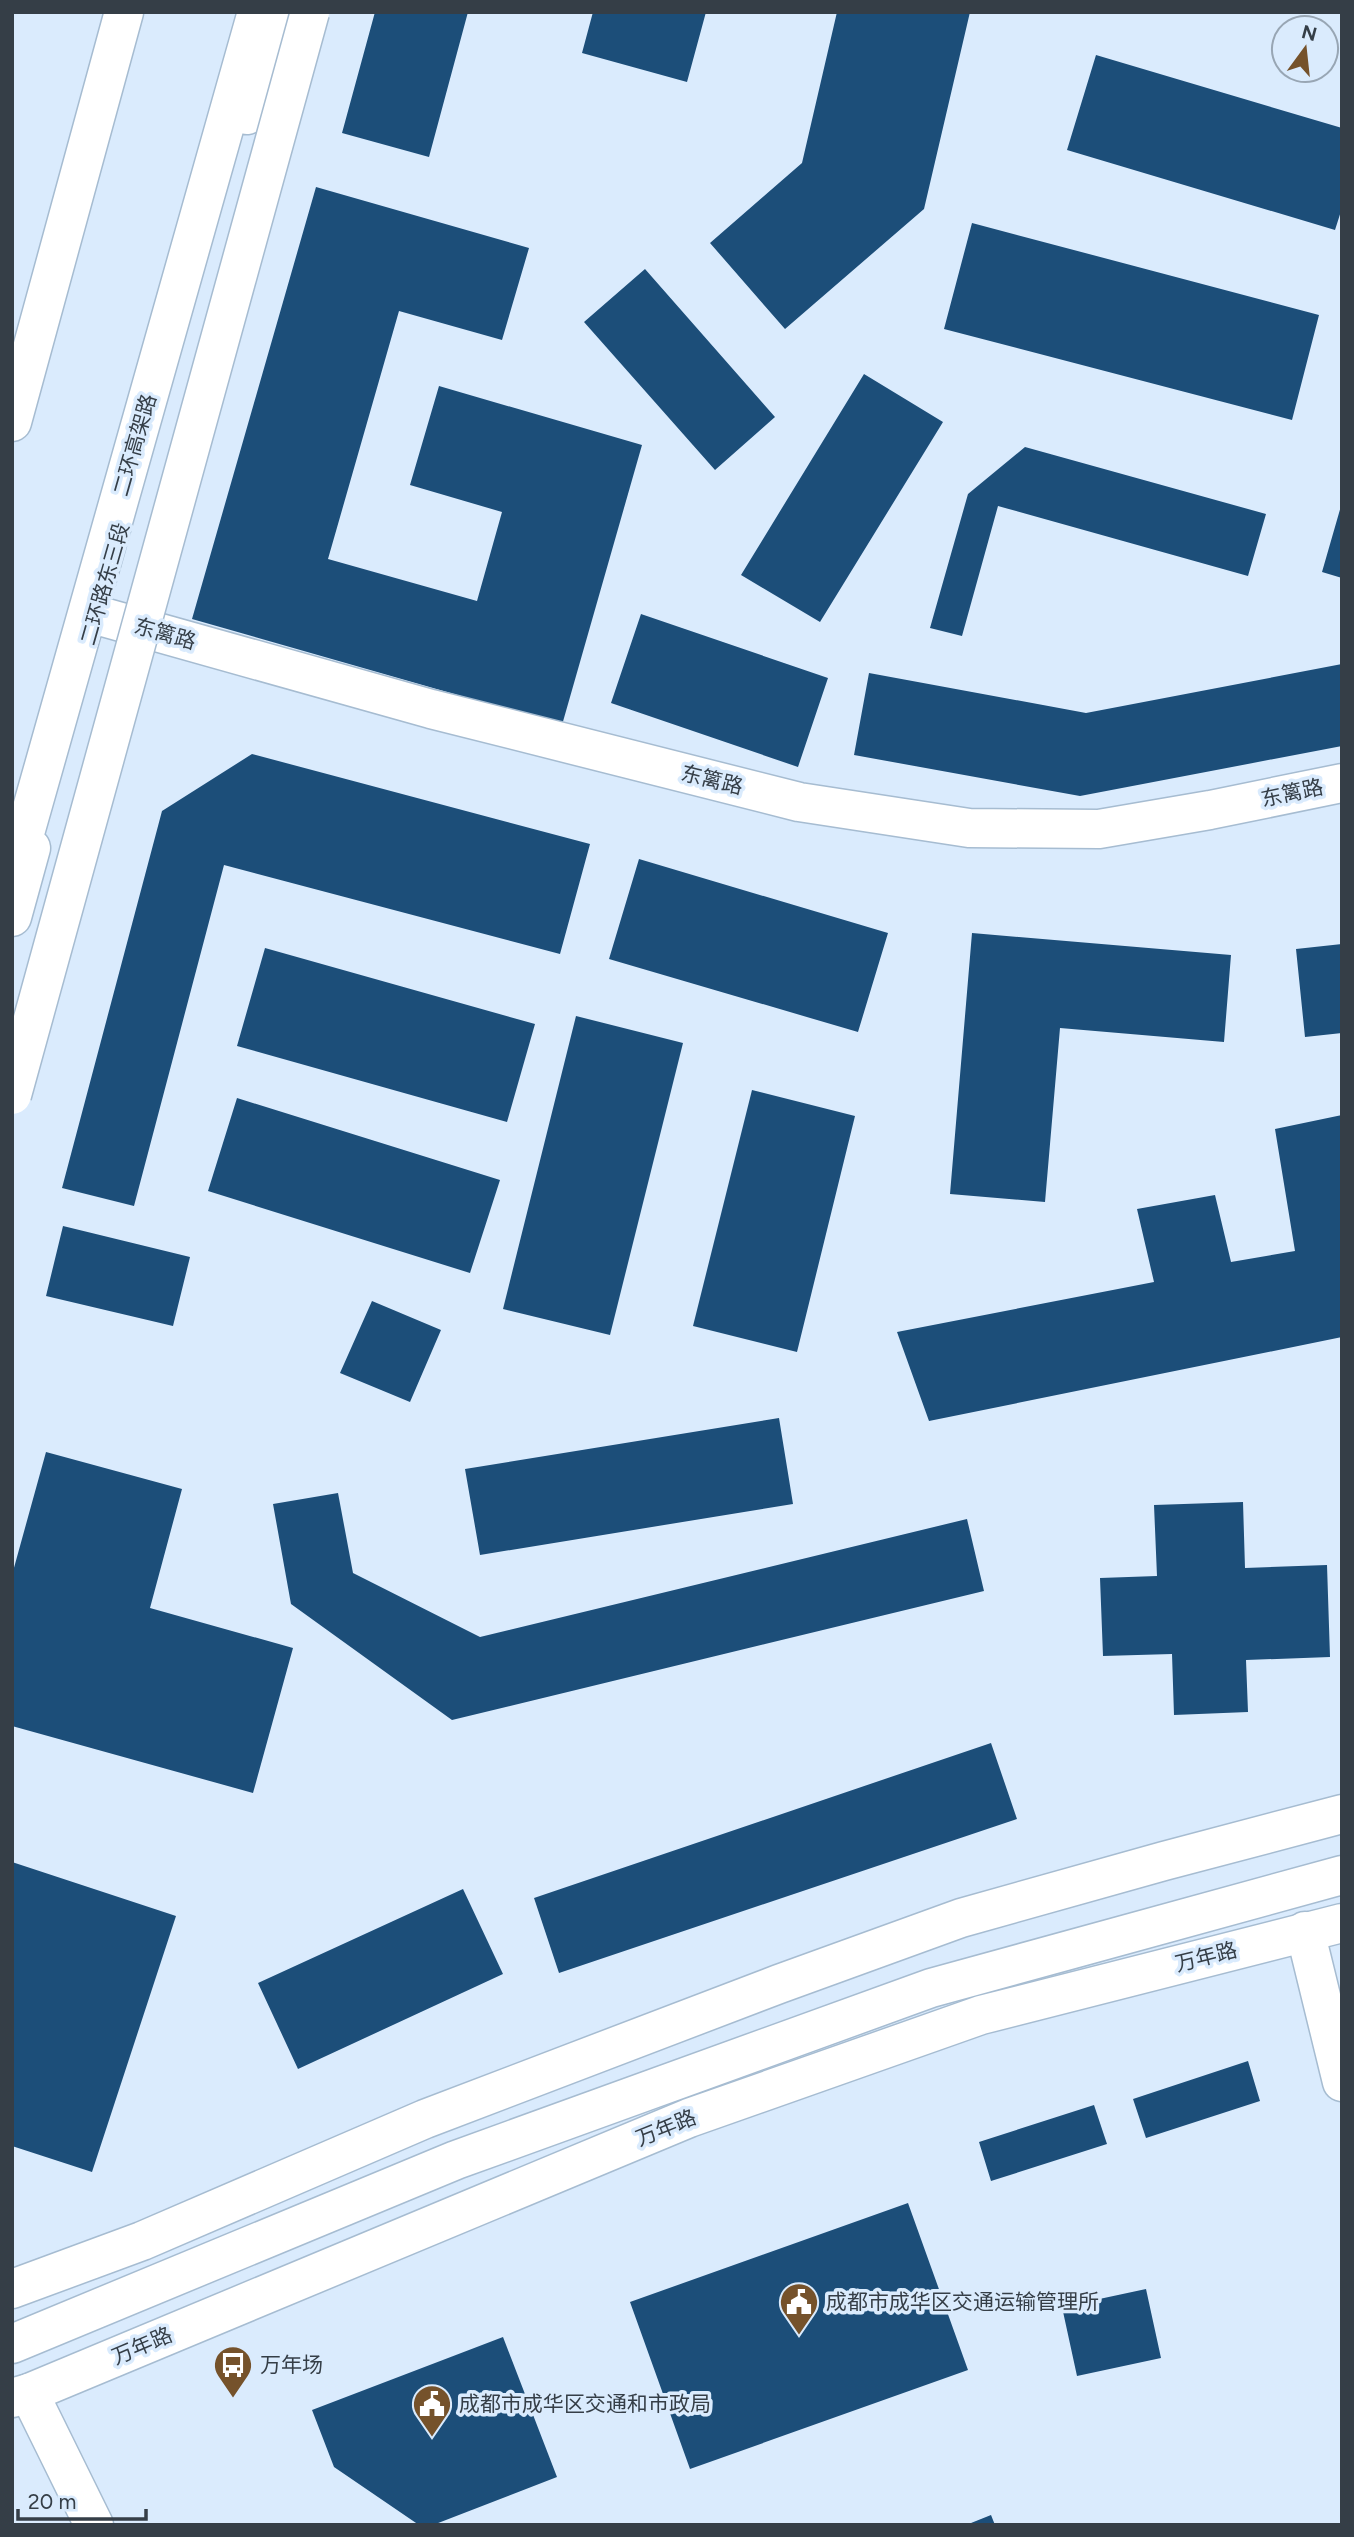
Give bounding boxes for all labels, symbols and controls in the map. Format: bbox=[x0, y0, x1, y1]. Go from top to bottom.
north arrow bbox=[1270, 14, 1340, 84]
text: N bbox=[1299, 20, 1319, 46]
street label: 二环高架路 bbox=[108, 391, 161, 499]
street label: 二环路东三段 bbox=[75, 520, 134, 648]
street label: 东篱路 bbox=[131, 613, 199, 654]
street label: 东篱路 bbox=[679, 760, 746, 799]
street label: 东篱路 bbox=[1258, 774, 1325, 811]
street label: 万年路 bbox=[1172, 1937, 1239, 1976]
street label: 万年路 bbox=[632, 2104, 700, 2151]
public building icon: 成都市成华区交通运输管理所 bbox=[778, 2281, 820, 2336]
place label: 成都市成华区交通运输管理所 bbox=[826, 2289, 1099, 2314]
street label: 万年路 bbox=[108, 2322, 176, 2369]
bus stop icon: 万年场 bbox=[212, 2344, 254, 2399]
place label: 万年场 bbox=[260, 2352, 323, 2377]
public building icon: 成都市成华区交通和市政局 bbox=[411, 2383, 453, 2438]
place label: 成都市成华区交通和市政局 bbox=[459, 2391, 711, 2416]
scale bar bbox=[18, 2478, 145, 2522]
text: 20 m bbox=[28, 2489, 76, 2514]

